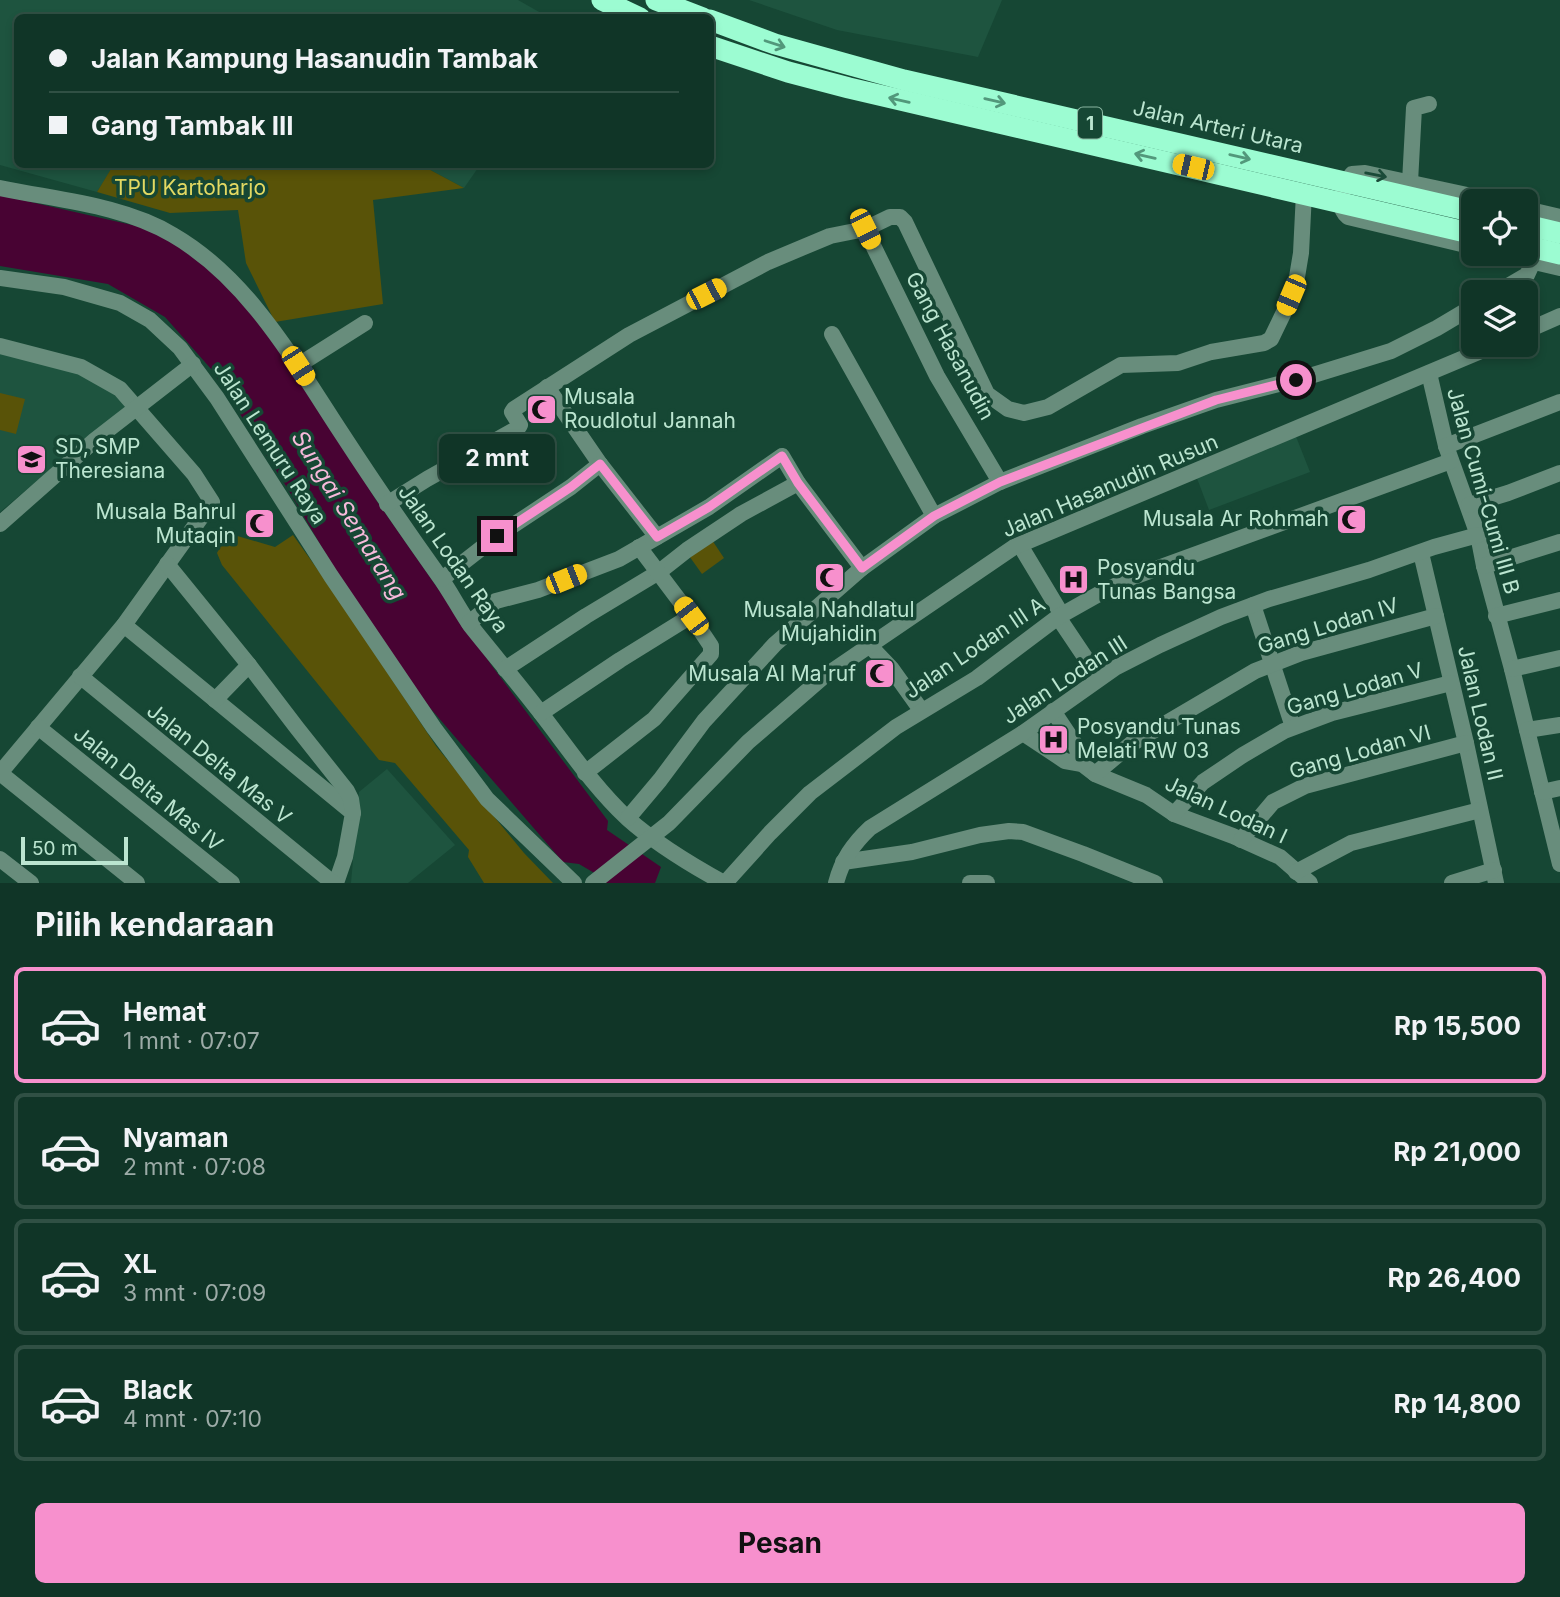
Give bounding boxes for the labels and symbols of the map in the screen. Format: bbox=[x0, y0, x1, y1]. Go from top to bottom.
one-way arrow bbox=[763, 39, 785, 51]
one-way arrow bbox=[888, 92, 911, 106]
one-way arrow bbox=[983, 94, 1006, 108]
street label: Jalan Arteri Utara bbox=[1131, 95, 1306, 158]
road number: 1 bbox=[1078, 108, 1102, 139]
one-way arrow bbox=[1134, 149, 1157, 162]
one-way arrow bbox=[1228, 151, 1251, 165]
car bbox=[1171, 152, 1216, 182]
one-way arrow bbox=[1364, 169, 1387, 182]
park label: TPU Kartoharjo bbox=[114, 175, 266, 200]
car bbox=[847, 206, 884, 252]
street label: Gang Hasanudin bbox=[901, 267, 1000, 424]
car bbox=[1274, 272, 1309, 318]
car bbox=[683, 275, 730, 313]
car bbox=[278, 343, 319, 389]
street label: Jalan Lemuru Raya bbox=[209, 357, 332, 529]
route start bbox=[1280, 364, 1312, 396]
place label: Musala Roudlotul Jannah bbox=[564, 384, 736, 433]
street label: Jalan Cumi-Cumi III B bbox=[1442, 385, 1525, 597]
mosque icon: Musala Roudlotul Jannah bbox=[524, 392, 558, 426]
water label: Sungai Semarang bbox=[286, 425, 412, 605]
street label: Jalan Hasanudin Rusun bbox=[998, 429, 1222, 542]
place label: SD, SMP Theresiana bbox=[55, 434, 165, 483]
callout: 2 mnt bbox=[439, 434, 555, 484]
school or university icon: SD, SMP Theresiana bbox=[15, 442, 49, 476]
street label: Jalan Lodan Raya bbox=[393, 480, 514, 637]
place label: Musala Bahrul Mutaqin bbox=[96, 499, 236, 548]
mosque icon: Musala Ar Rohmah bbox=[1335, 502, 1369, 536]
place label: Musala Ar Rohmah bbox=[1143, 506, 1329, 531]
mosque icon: Musala Bahrul Mutaqin bbox=[242, 507, 276, 541]
route end bbox=[481, 520, 513, 552]
place label: Posyandu Tunas Bangsa bbox=[1097, 555, 1236, 604]
car bbox=[543, 561, 590, 597]
mosque icon: Musala Nahdlatul Mujahidin bbox=[812, 561, 846, 595]
hospital icon: Posyandu Tunas Bangsa bbox=[1057, 563, 1091, 597]
street label: Jalan Lodan III A bbox=[900, 591, 1050, 704]
street label: Gang Lodan IV bbox=[1254, 592, 1401, 659]
car bbox=[670, 593, 713, 639]
place label: Musala Nahdlatul Mujahidin bbox=[743, 597, 915, 646]
street label: Jalan Lodan III bbox=[998, 630, 1132, 729]
street label: Jalan Lodan II bbox=[1453, 643, 1508, 783]
mosque icon: Musala Al Ma'ruf bbox=[862, 657, 896, 691]
street label: Gang Lodan V bbox=[1284, 657, 1426, 720]
place label: Musala Al Ma'ruf bbox=[688, 661, 856, 686]
street label: Jalan Delta Mas V bbox=[142, 698, 297, 830]
place label: Posyandu Tunas Melati RW 03 bbox=[1077, 714, 1241, 763]
street label: Gang Lodan VI bbox=[1286, 719, 1434, 784]
street label: Jalan Delta Mas IV bbox=[69, 721, 228, 856]
hospital icon: Posyandu Tunas Melati RW 03 bbox=[1037, 722, 1071, 756]
street label: Jalan Lodan I bbox=[1161, 770, 1291, 849]
scale bar bbox=[21, 834, 128, 866]

